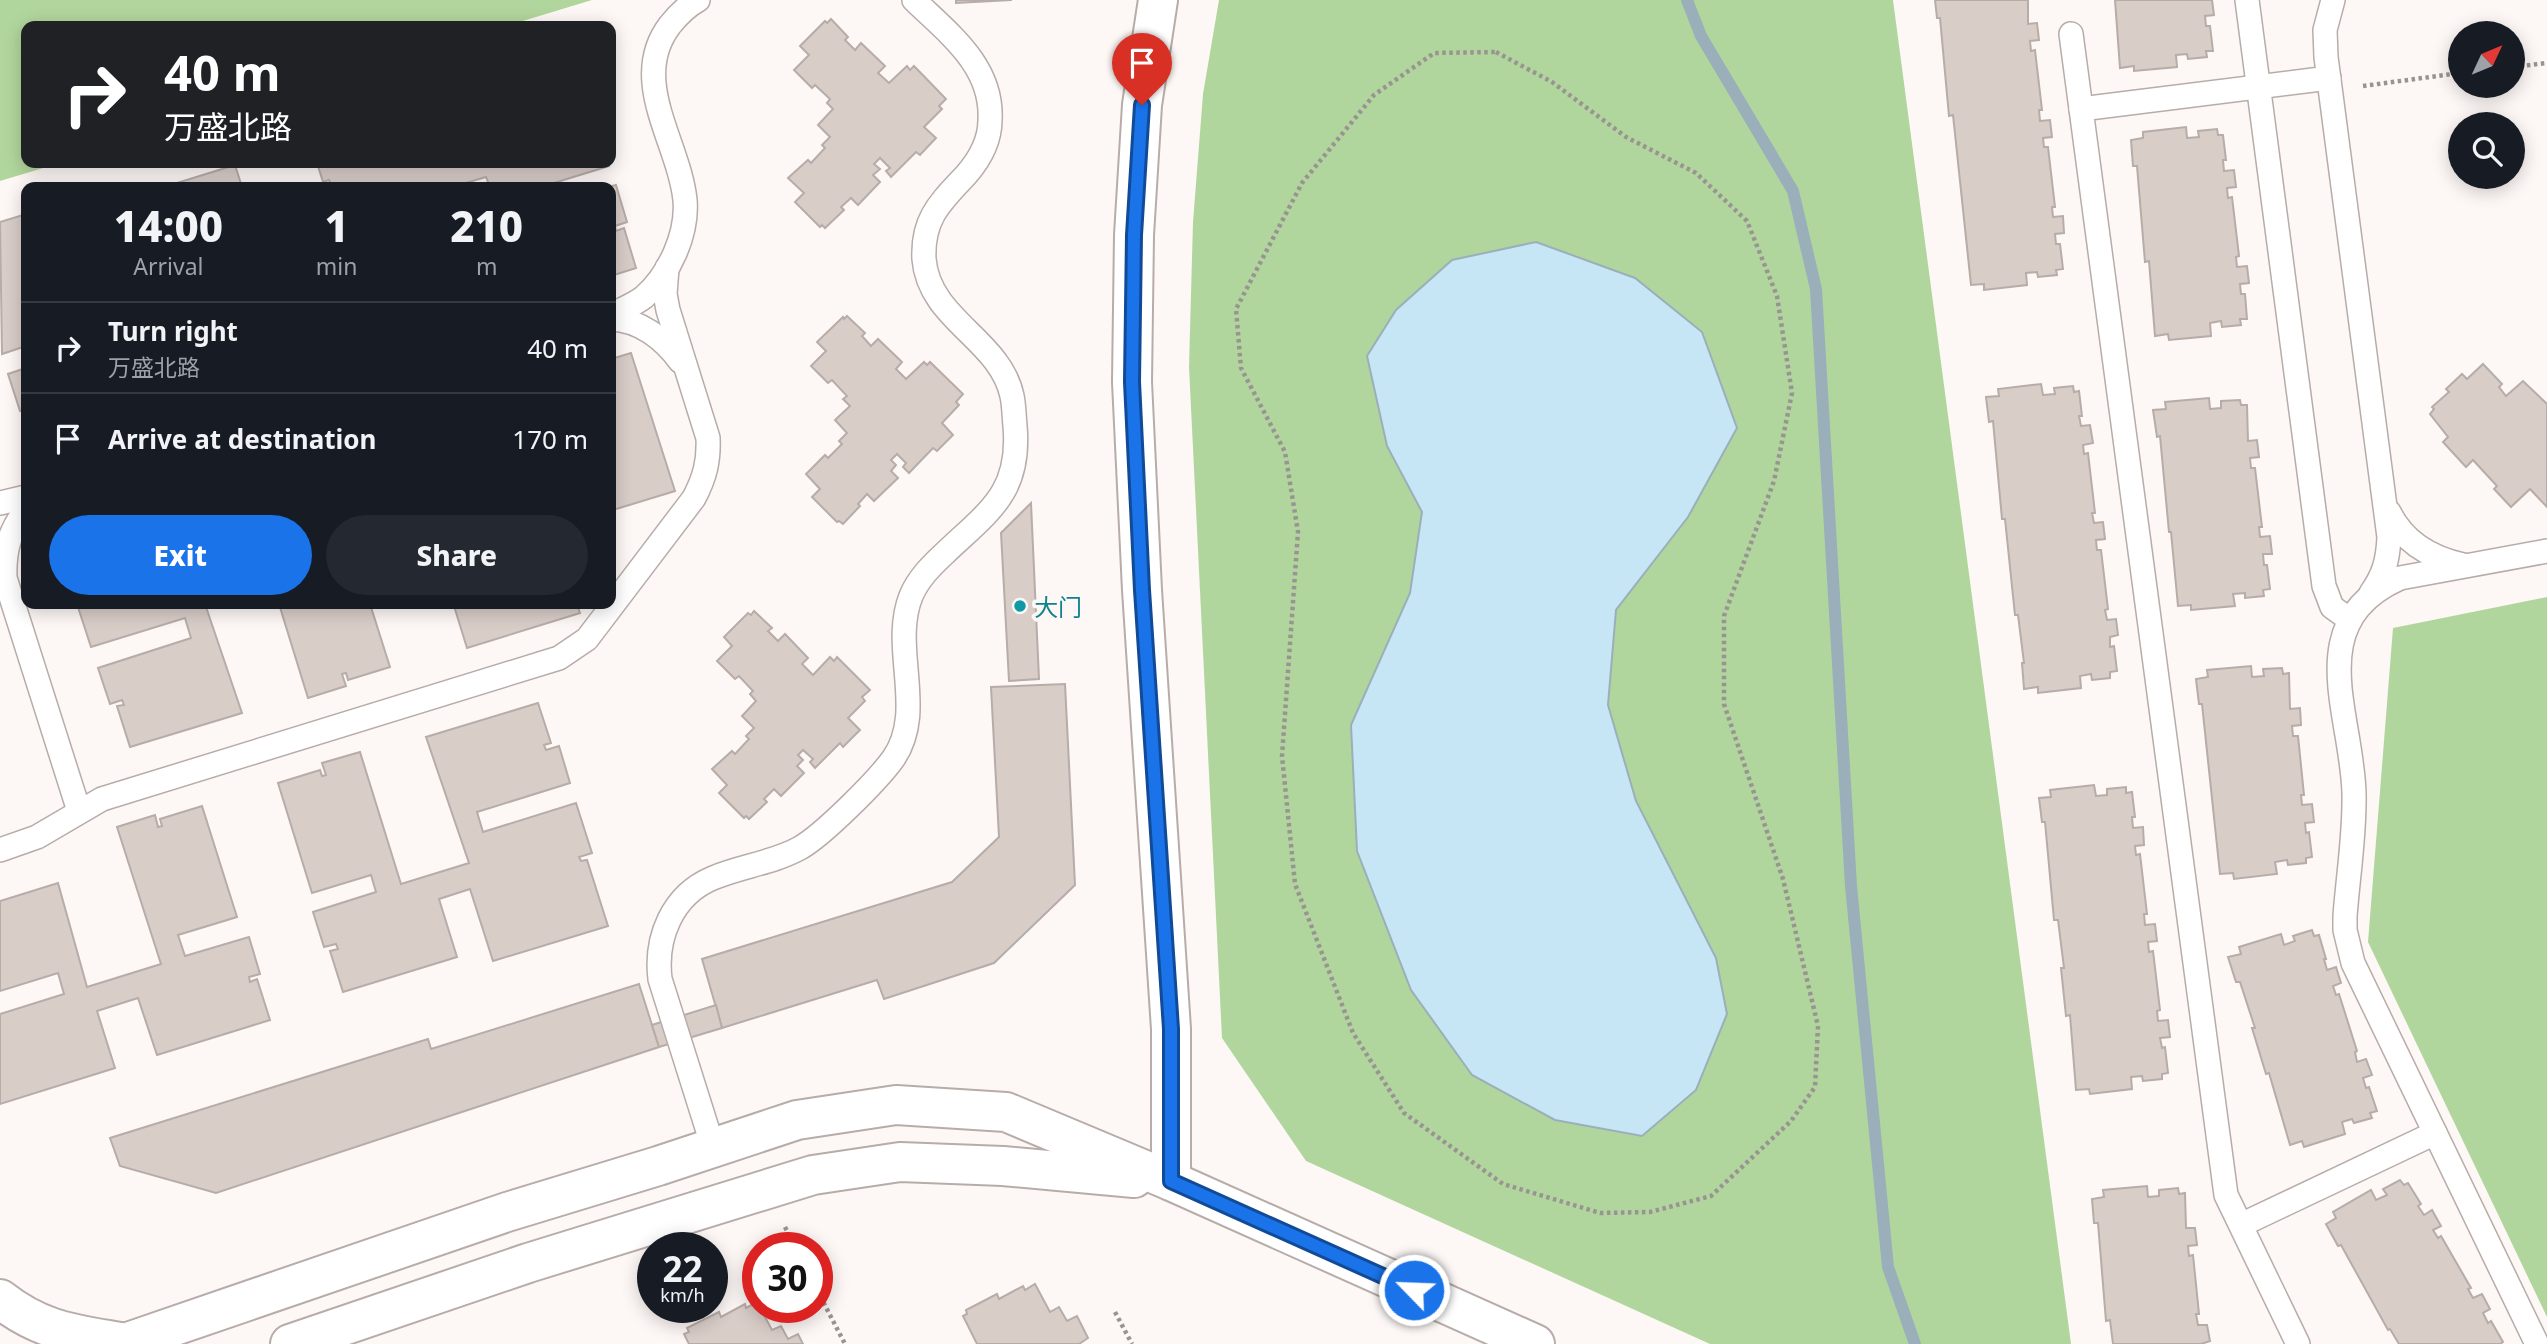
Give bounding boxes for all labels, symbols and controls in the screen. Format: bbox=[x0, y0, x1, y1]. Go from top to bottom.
north arrow bbox=[2448, 21, 2525, 98]
map controls bbox=[2448, 21, 2525, 189]
pin bbox=[1112, 33, 1172, 105]
text: 40 m bbox=[164, 39, 281, 105]
icon: arrive bbox=[1123, 44, 1161, 82]
icon: right bbox=[49, 49, 140, 140]
text: 万盛北路 bbox=[164, 105, 292, 148]
button: search bbox=[2448, 112, 2525, 189]
text: 14:00 bbox=[114, 197, 223, 254]
text: 1 bbox=[324, 197, 349, 254]
text: 210 bbox=[450, 197, 523, 254]
text: Arrival bbox=[133, 250, 203, 282]
text: min bbox=[316, 250, 357, 282]
text: m bbox=[476, 250, 497, 282]
text: Turn right bbox=[108, 313, 238, 349]
icon: right bbox=[49, 329, 87, 367]
text: 40 m bbox=[527, 330, 588, 366]
text: 万盛北路 bbox=[108, 351, 200, 383]
icon: arrive bbox=[49, 420, 87, 458]
text: Arrive at destination bbox=[108, 421, 377, 457]
text: 170 m bbox=[512, 421, 588, 457]
button: Exit bbox=[49, 515, 312, 595]
button: Share bbox=[326, 515, 588, 595]
place label: 大门 bbox=[1034, 590, 1082, 623]
marker: 大门 bbox=[1012, 598, 1028, 614]
speed limit sign: 30 bbox=[742, 1232, 833, 1323]
text: 22 bbox=[662, 1245, 703, 1292]
position arrow bbox=[1377, 1253, 1451, 1327]
text: km/h bbox=[660, 1283, 705, 1307]

